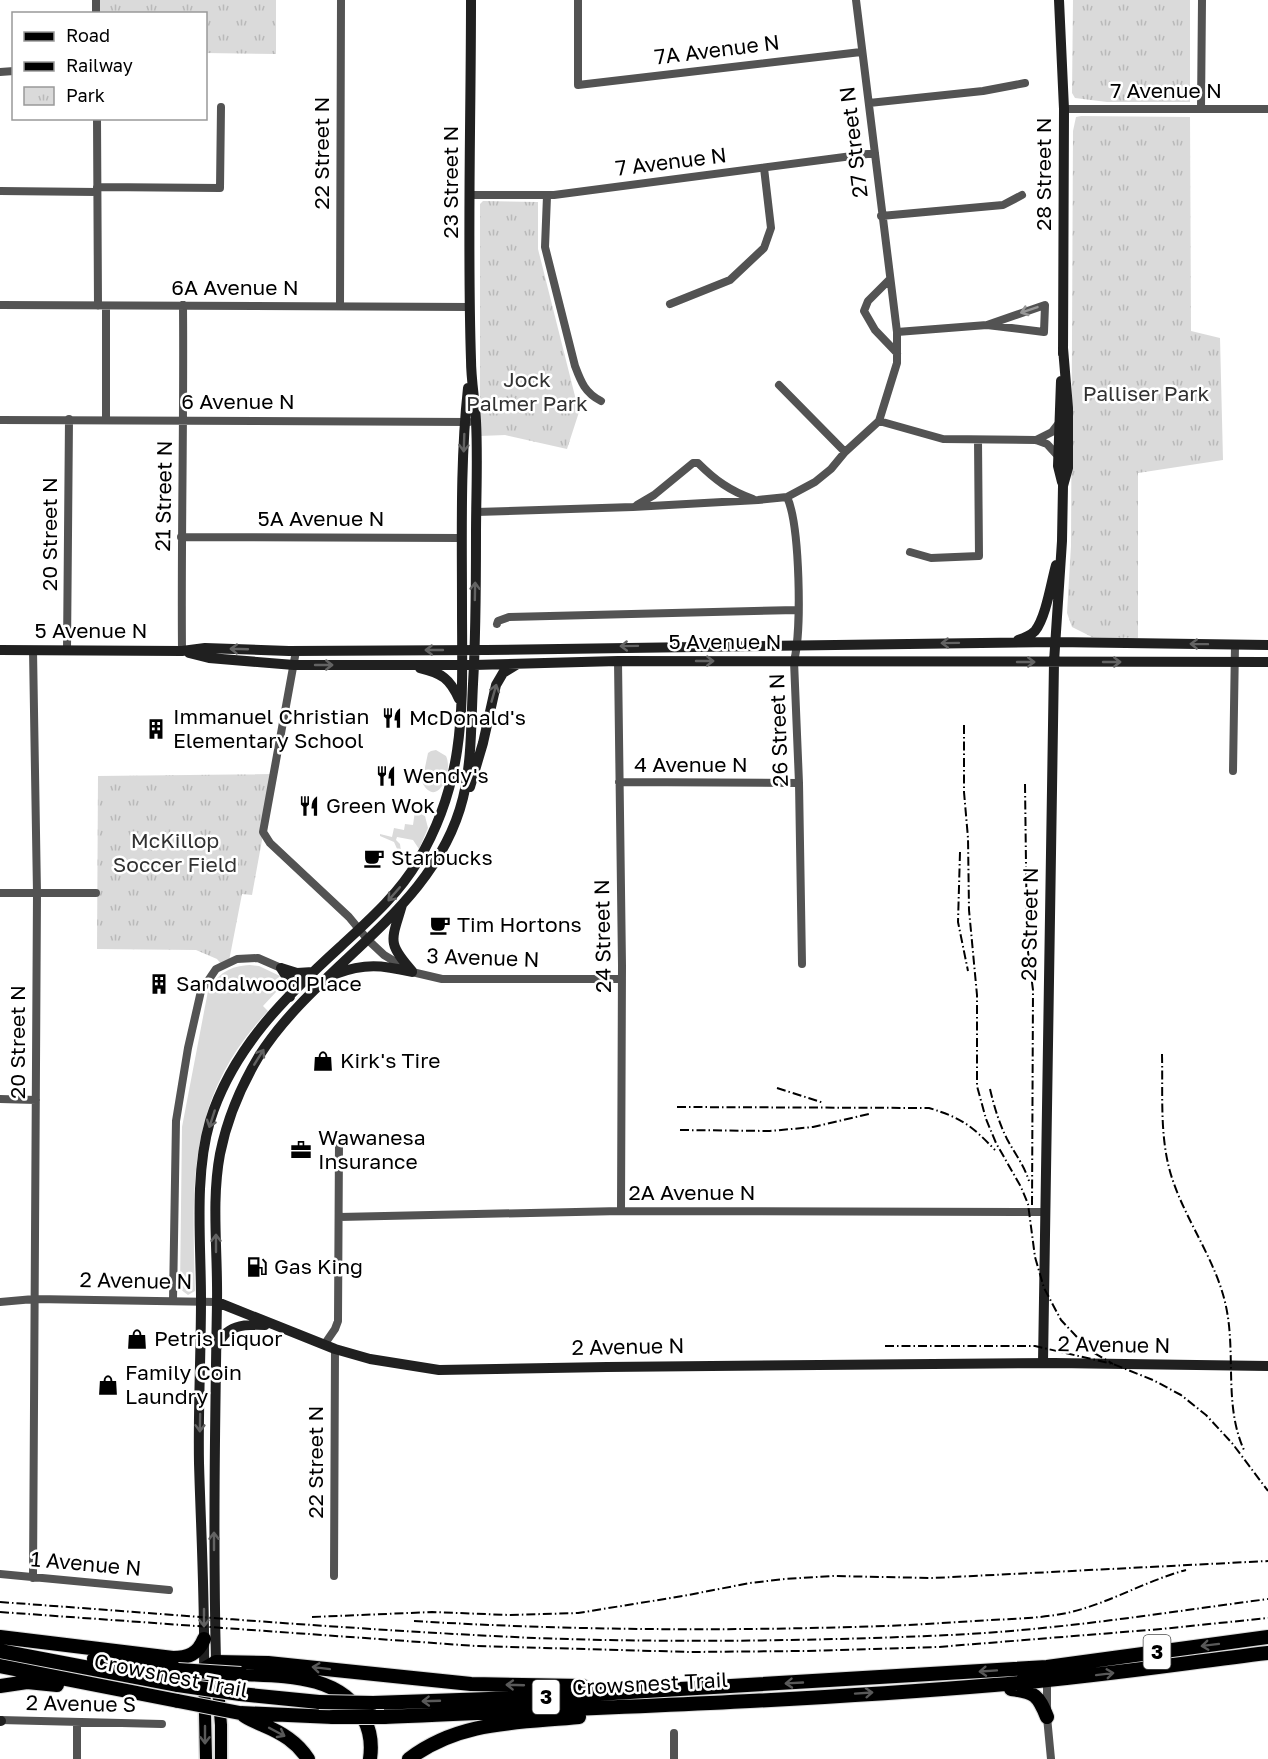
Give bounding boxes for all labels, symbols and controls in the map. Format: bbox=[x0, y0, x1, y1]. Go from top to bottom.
legend bbox=[12, 12, 207, 120]
text: Road bbox=[66, 24, 110, 46]
street label: 7A Avenue N bbox=[653, 28, 781, 70]
text: Railway bbox=[66, 54, 133, 76]
street label: 7 Avenue N bbox=[1110, 77, 1222, 103]
text: Park bbox=[66, 84, 105, 106]
street label: 27 Street N bbox=[833, 85, 873, 199]
street label: 22 Street N bbox=[308, 97, 334, 209]
street label: 28 Street N bbox=[1030, 117, 1056, 231]
street label: 23 Street N bbox=[437, 125, 463, 239]
street label: 7 Avenue N bbox=[614, 141, 728, 181]
street label: 6A Avenue N bbox=[171, 274, 299, 300]
one-way arrow bbox=[1020, 306, 1039, 317]
park label: Jock Palmer Park bbox=[466, 366, 588, 416]
park label: Palliser Park bbox=[1083, 380, 1209, 406]
street label: 6 Avenue N bbox=[181, 388, 295, 414]
one-way arrow bbox=[458, 433, 470, 453]
street label: 21 Street N bbox=[149, 440, 177, 552]
street label: 20 Street N bbox=[36, 477, 62, 591]
street label: 5A Avenue N bbox=[258, 505, 384, 531]
one-way arrow bbox=[469, 581, 481, 601]
street label: 5 Avenue N bbox=[35, 617, 147, 643]
street label: 5 Avenue N bbox=[669, 628, 781, 654]
one-way arrow bbox=[941, 637, 961, 649]
one-way arrow bbox=[1189, 638, 1209, 650]
one-way arrow bbox=[620, 640, 640, 652]
one-way arrow bbox=[230, 643, 250, 654]
one-way arrow bbox=[425, 644, 445, 656]
one-way arrow bbox=[694, 655, 714, 667]
one-way arrow bbox=[1015, 656, 1035, 668]
one-way arrow bbox=[1102, 656, 1122, 668]
one-way arrow bbox=[313, 659, 333, 671]
street label: 26 Street N bbox=[763, 673, 793, 787]
one-way arrow bbox=[489, 684, 500, 703]
place label: Immanuel Christian Elementary School bbox=[173, 703, 369, 753]
place label: McDonald's bbox=[409, 704, 526, 730]
restaurant icon: McDonald's bbox=[380, 706, 404, 730]
building icon: Immanuel Christian Elementary School bbox=[144, 717, 168, 741]
street label: 4 Avenue N bbox=[634, 751, 748, 777]
place label: Wendy's bbox=[403, 762, 489, 788]
restaurant icon: Wendy's bbox=[374, 764, 398, 788]
place label: Green Wok bbox=[326, 792, 435, 818]
restaurant icon: Green Wok bbox=[297, 794, 321, 818]
park label: McKillop Soccer Field bbox=[113, 827, 237, 877]
place label: Starbucks bbox=[391, 844, 493, 870]
cafe icon: Starbucks bbox=[362, 846, 386, 870]
street label: 28 Street N bbox=[1015, 867, 1043, 981]
street label: 24 Street N bbox=[588, 879, 616, 993]
one-way arrow bbox=[387, 886, 401, 901]
place label: Tim Hortons bbox=[457, 911, 582, 937]
cafe icon: Tim Hortons bbox=[428, 913, 452, 937]
street label: 3 Avenue N bbox=[426, 942, 540, 972]
place label: Sandalwood Place bbox=[176, 970, 362, 996]
building icon: Sandalwood Place bbox=[147, 972, 171, 996]
street label: 20 Street N bbox=[4, 985, 30, 1099]
place label: Kirk's Tire bbox=[340, 1047, 440, 1073]
one-way arrow bbox=[253, 1048, 266, 1065]
shop icon: Kirk's Tire bbox=[311, 1049, 335, 1073]
one-way arrow bbox=[205, 1109, 216, 1127]
place label: Wawanesa Insurance bbox=[318, 1124, 426, 1174]
office icon: Wawanesa Insurance bbox=[289, 1138, 313, 1162]
street label: 2A Avenue N bbox=[629, 1179, 755, 1205]
one-way arrow bbox=[211, 1234, 222, 1254]
place label: Gas King bbox=[274, 1253, 363, 1279]
fuel station icon: Gas King bbox=[245, 1255, 269, 1279]
street label: 2 Avenue N bbox=[79, 1266, 193, 1294]
place label: Petris Liquor bbox=[154, 1325, 282, 1351]
shop icon: Petris Liquor bbox=[125, 1327, 149, 1351]
street label: 2 Avenue N bbox=[1057, 1330, 1171, 1358]
street label: 2 Avenue N bbox=[571, 1332, 685, 1360]
place label: Family Coin Laundry bbox=[125, 1359, 242, 1409]
shop icon: Family Coin Laundry bbox=[96, 1373, 120, 1397]
street label: 22 Street N bbox=[302, 1406, 328, 1518]
one-way arrow bbox=[194, 1412, 206, 1432]
one-way arrow bbox=[208, 1531, 220, 1551]
street label: 1 Avenue N bbox=[30, 1545, 142, 1581]
one-way arrow bbox=[198, 1607, 210, 1627]
road number: 3 bbox=[1144, 1635, 1170, 1669]
one-way arrow bbox=[1201, 1639, 1220, 1650]
street label: Crowsnest Trail bbox=[92, 1647, 250, 1703]
one-way arrow bbox=[311, 1662, 331, 1673]
one-way arrow bbox=[979, 1665, 999, 1676]
street label: Crowsnest Trail bbox=[571, 1666, 729, 1700]
one-way arrow bbox=[1094, 1668, 1114, 1679]
one-way arrow bbox=[784, 1677, 804, 1688]
one-way arrow bbox=[505, 1680, 525, 1691]
road number: 3 bbox=[532, 1680, 560, 1714]
one-way arrow bbox=[853, 1688, 873, 1699]
street label: 2 Avenue S bbox=[26, 1689, 136, 1717]
one-way arrow bbox=[422, 1695, 442, 1707]
one-way arrow bbox=[199, 1725, 211, 1745]
one-way arrow bbox=[268, 1727, 286, 1738]

